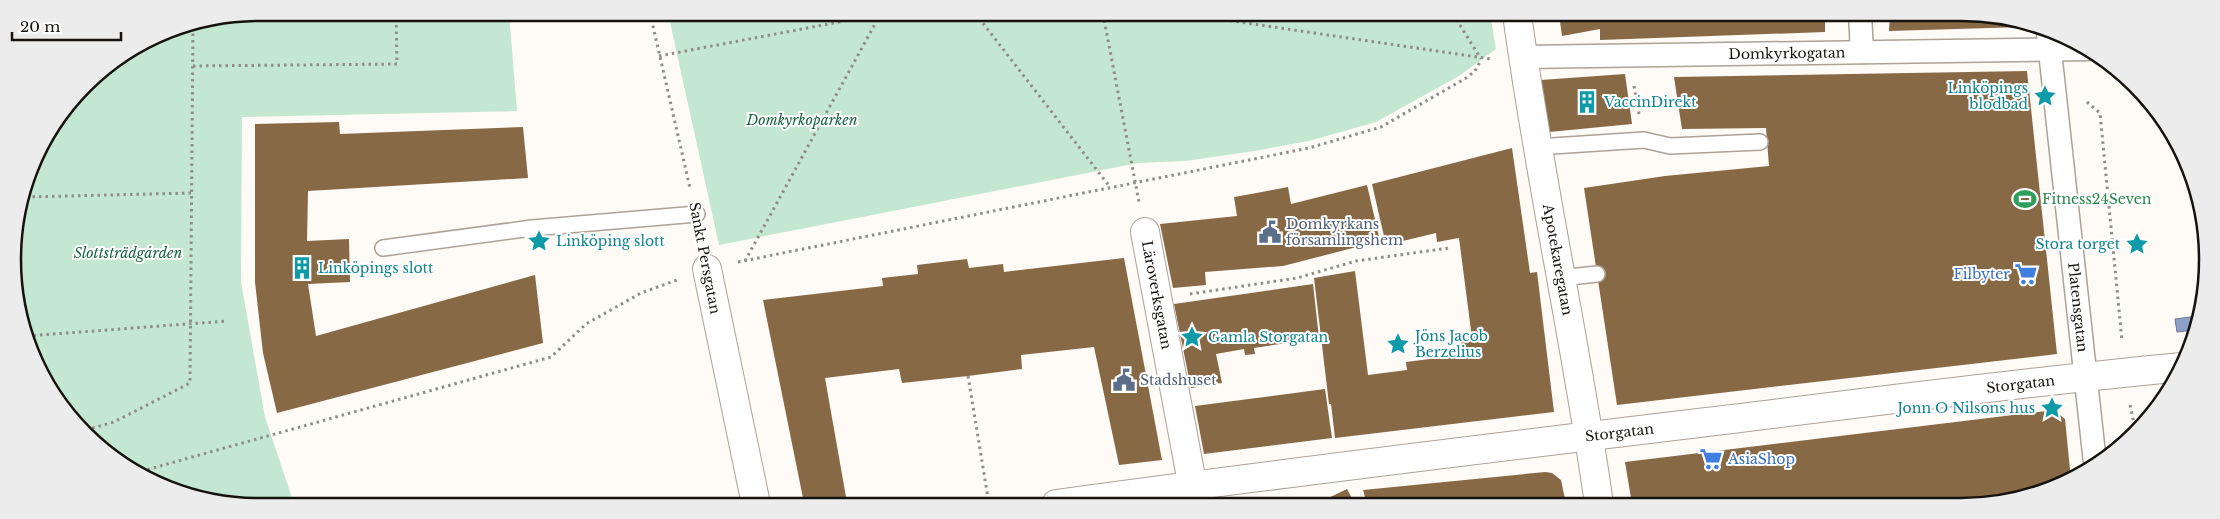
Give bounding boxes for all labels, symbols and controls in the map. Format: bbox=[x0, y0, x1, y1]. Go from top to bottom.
scale bar bbox=[12, 10, 121, 42]
text: 20 m bbox=[20, 17, 60, 36]
street label: Domkyrkogatan bbox=[1728, 43, 1846, 63]
place label: Linköpings blodbad bbox=[1947, 79, 2029, 113]
place icon: Linköpings blodbad bbox=[2032, 83, 2058, 109]
building icon: VaccinDirekt bbox=[1574, 89, 1600, 115]
place label: VaccinDirekt bbox=[1603, 93, 1697, 111]
park label: Domkyrkoparken bbox=[746, 111, 858, 129]
sports icon: Fitness24Seven bbox=[2012, 186, 2038, 212]
place label: Fitness24Seven bbox=[2042, 190, 2152, 208]
street label: Sankt Persgatan bbox=[685, 201, 725, 316]
street label: Apotekaregatan bbox=[1539, 202, 1577, 317]
place label: Domkyrkans församlingshem bbox=[1286, 215, 1403, 249]
public building icon: Domkyrkans församlingshem bbox=[1257, 219, 1283, 245]
place icon: Linköping slott bbox=[526, 228, 552, 254]
place icon: Stora torget bbox=[2124, 231, 2150, 257]
place label: Linköping slott bbox=[556, 232, 665, 250]
place label: Stora torget bbox=[2036, 235, 2121, 253]
street label: Läroverksgatan bbox=[1138, 239, 1176, 351]
park label: Slottsträdgården bbox=[74, 244, 182, 262]
building icon: Linköpings slott bbox=[289, 255, 315, 281]
place label: Linköpings slott bbox=[318, 259, 434, 277]
supermarket icon: Filbyter bbox=[2013, 261, 2039, 287]
street label: Platensgatan bbox=[2064, 262, 2092, 354]
place label: Filbyter bbox=[1953, 265, 2010, 283]
place icon: Gamla Storgatan bbox=[1179, 324, 1205, 350]
place label: Jöns Jacob Berzelius bbox=[1413, 327, 1488, 361]
place label: Gamla Storgatan bbox=[1208, 328, 1328, 346]
place icon: Jöns Jacob Berzelius bbox=[1385, 331, 1411, 357]
public building icon: Stadshuset bbox=[1111, 367, 1137, 393]
place label: Stadshuset bbox=[1140, 371, 1217, 389]
street label: Storgatan bbox=[1985, 371, 2056, 397]
place icon: Jonn O Nilsons hus bbox=[2039, 395, 2065, 421]
place label: Jonn O Nilsons hus bbox=[1895, 399, 2035, 417]
street label: Storgatan bbox=[1584, 419, 1655, 446]
supermarket icon: AsiaShop bbox=[1698, 446, 1724, 472]
place label: AsiaShop bbox=[1727, 450, 1795, 468]

